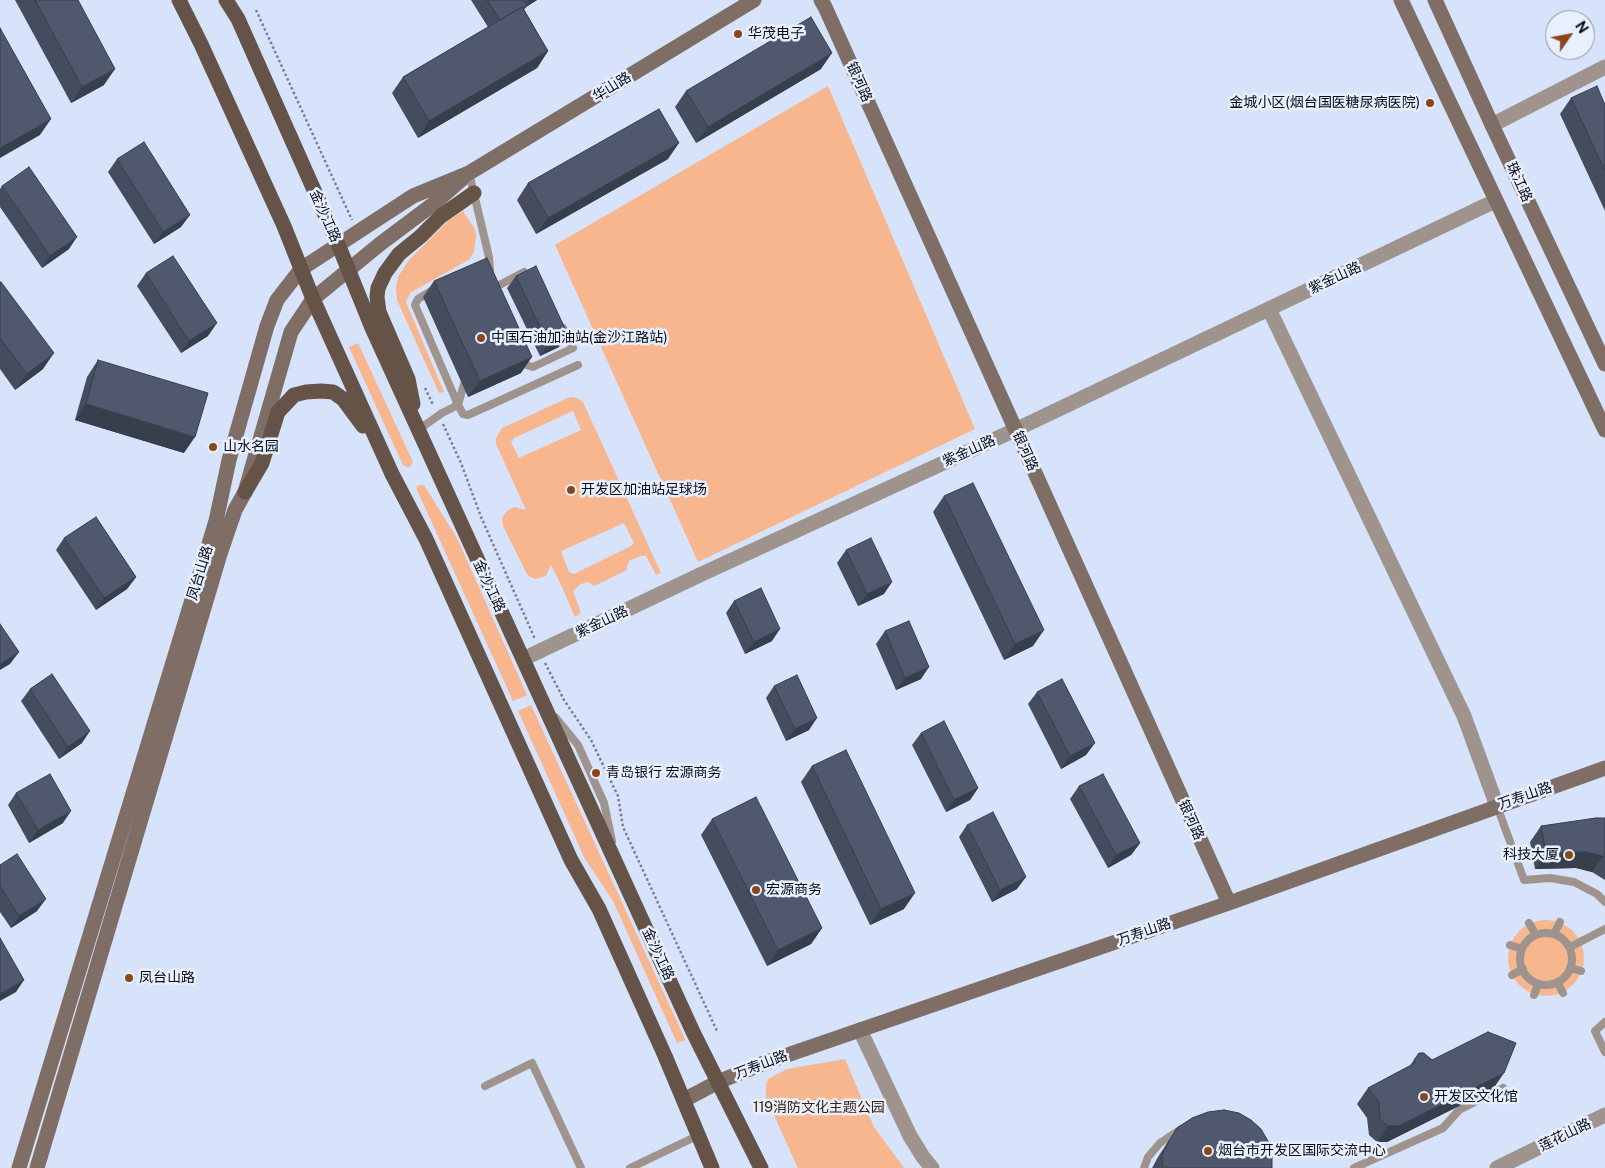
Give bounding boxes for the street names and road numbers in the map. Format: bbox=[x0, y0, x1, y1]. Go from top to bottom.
street label: 银河路 bbox=[843, 59, 875, 105]
street label: 华山路 bbox=[590, 69, 634, 105]
street label: 珠江路 bbox=[1503, 159, 1535, 205]
street label: 金沙江路 bbox=[306, 187, 344, 245]
street label: 紫金山路 bbox=[1306, 259, 1364, 297]
street label: 银河路 bbox=[1009, 428, 1041, 474]
street label: 紫金山路 bbox=[940, 432, 998, 470]
street label: 凤台山路 bbox=[184, 544, 216, 602]
street label: 金沙江路 bbox=[470, 557, 508, 615]
street label: 紫金山路 bbox=[573, 603, 631, 641]
street label: 万寿山路 bbox=[1496, 779, 1554, 813]
street label: 银河路 bbox=[1175, 797, 1207, 843]
street label: 万寿山路 bbox=[1115, 915, 1173, 949]
street label: 金沙江路 bbox=[639, 925, 677, 983]
street label: 万寿山路 bbox=[732, 1047, 790, 1083]
street label: 莲花山路 bbox=[1536, 1115, 1594, 1155]

